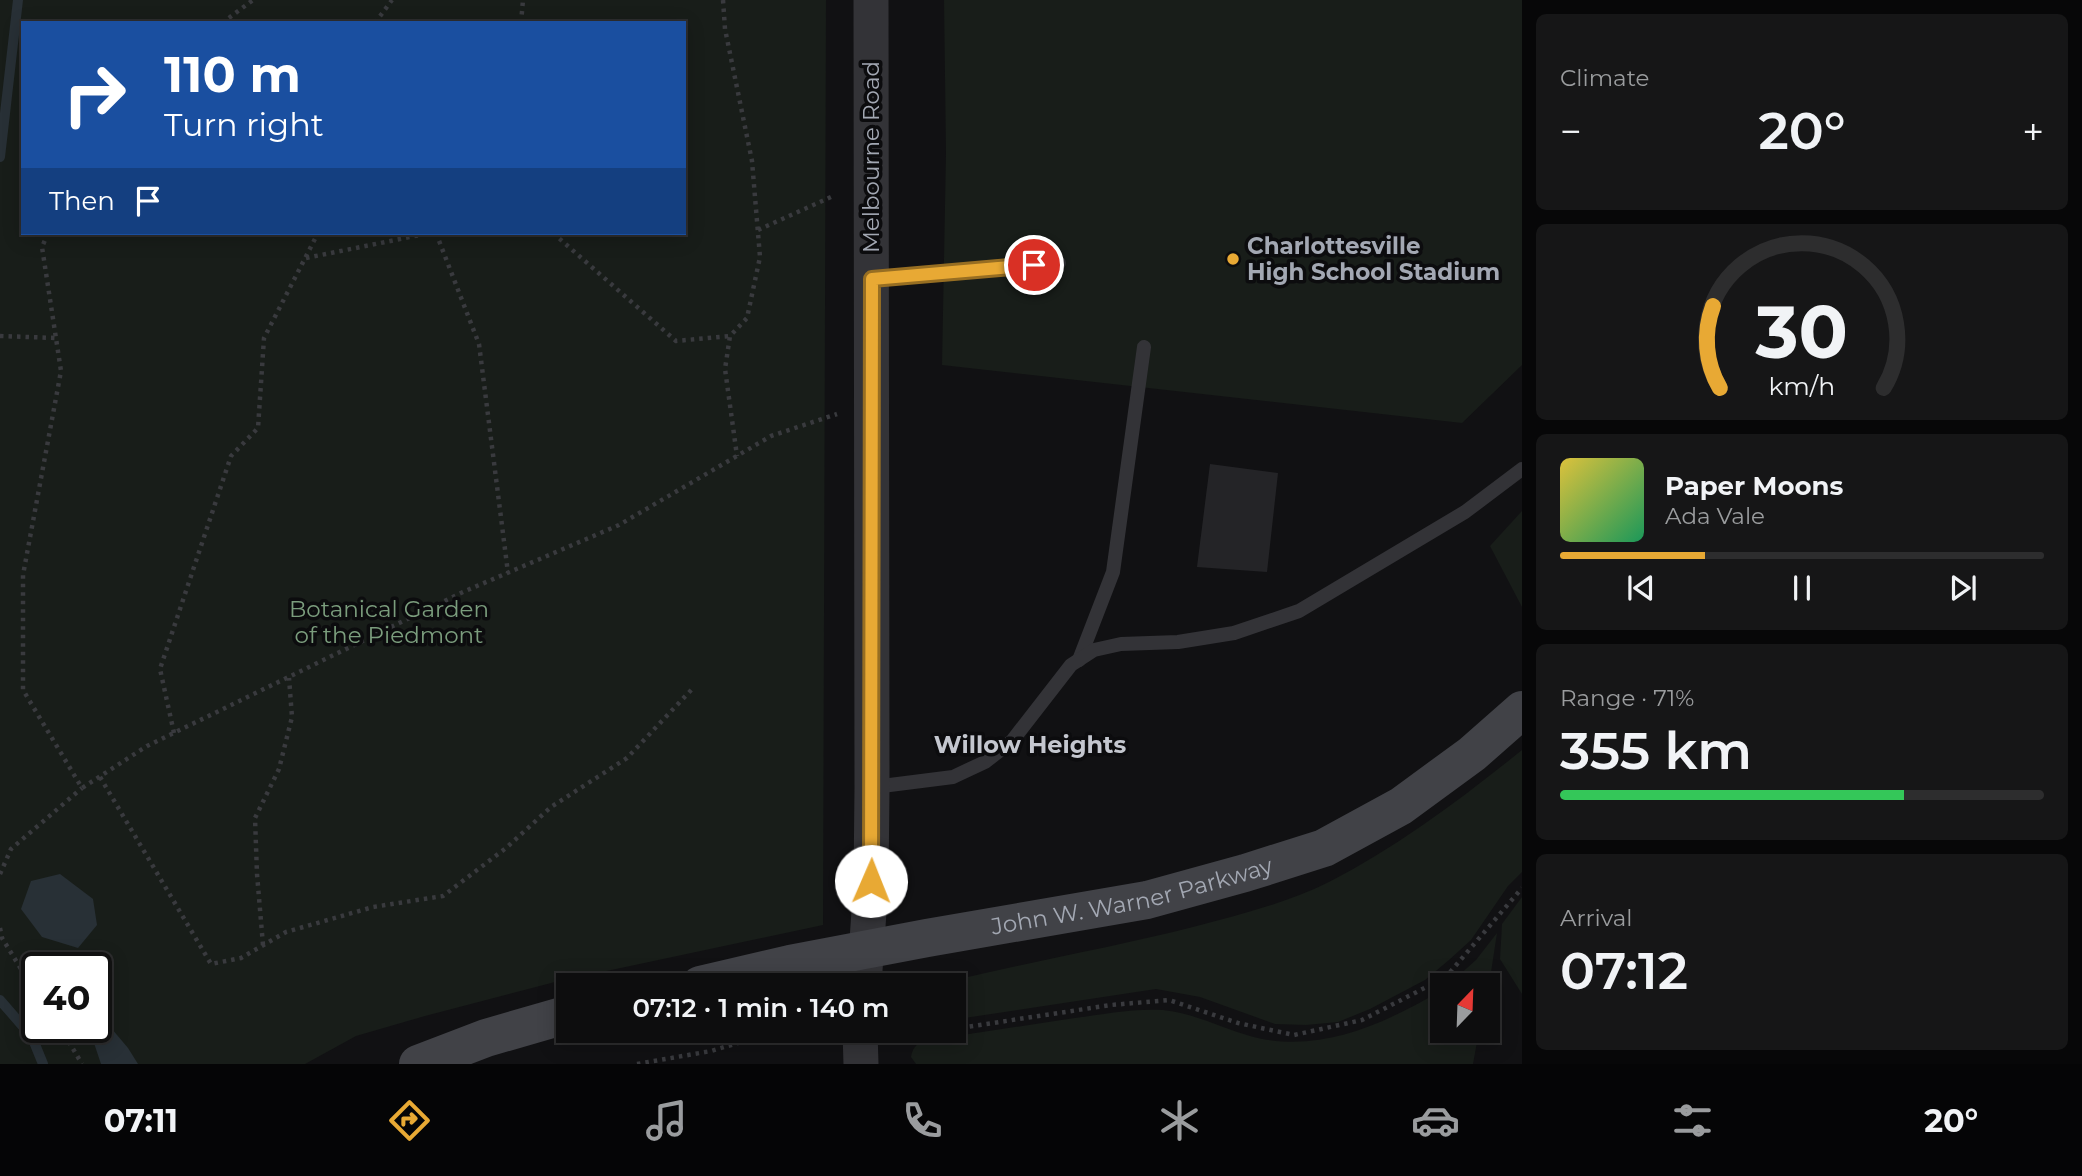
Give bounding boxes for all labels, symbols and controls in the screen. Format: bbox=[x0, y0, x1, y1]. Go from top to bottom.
text: 110 m bbox=[164, 45, 301, 104]
icon: right bbox=[49, 49, 140, 140]
street label: Melbourne Road bbox=[857, 61, 885, 253]
text: Climate bbox=[1560, 64, 1649, 92]
text: 20° bbox=[1758, 99, 1846, 162]
text: Turn right bbox=[164, 105, 324, 144]
text: − bbox=[1560, 108, 1582, 155]
text: + bbox=[2022, 108, 2044, 155]
icon: arrive bbox=[129, 182, 167, 220]
text: Then bbox=[49, 185, 115, 217]
place label: Charlottesville High School Stadium bbox=[1247, 232, 1500, 286]
pin bbox=[1004, 235, 1064, 295]
icon: arrive bbox=[1015, 246, 1053, 284]
marker: Charlottesville High School Stadium bbox=[1225, 251, 1241, 267]
text: 30 bbox=[1755, 288, 1848, 376]
text: km/h bbox=[1769, 371, 1835, 401]
text: Paper Moons bbox=[1665, 470, 1843, 502]
text: Ada Vale bbox=[1665, 502, 1765, 530]
icon: previous bbox=[1622, 569, 1660, 607]
icon: pause bbox=[1783, 569, 1821, 607]
icon: next bbox=[1944, 569, 1982, 607]
park label: Botanical Garden of the Piedmont bbox=[289, 595, 489, 649]
text: Range · 71% bbox=[1560, 684, 1694, 712]
text: 355 km bbox=[1560, 719, 1752, 782]
district label: Willow Heights bbox=[934, 730, 1126, 759]
position arrow bbox=[834, 844, 908, 918]
street label: John W. Warner Parkway bbox=[988, 851, 1277, 941]
text: Arrival bbox=[1560, 904, 1633, 932]
text: 07:12 bbox=[1560, 939, 1688, 1002]
speed limit sign: 40 bbox=[21, 952, 112, 1043]
north arrow bbox=[1430, 973, 1500, 1043]
map controls bbox=[1430, 973, 1500, 1043]
text: 07:12 · 1 min · 140 m bbox=[633, 992, 889, 1024]
icon: directions bbox=[385, 1096, 434, 1145]
icon: music bbox=[642, 1096, 691, 1145]
icon: phone bbox=[898, 1096, 947, 1145]
icon: climate bbox=[1155, 1096, 1204, 1145]
icon: car bbox=[1411, 1096, 1460, 1145]
icon: filters bbox=[1668, 1096, 1717, 1145]
text: 07:11 bbox=[104, 1101, 178, 1140]
text: 20° bbox=[1924, 1101, 1978, 1140]

